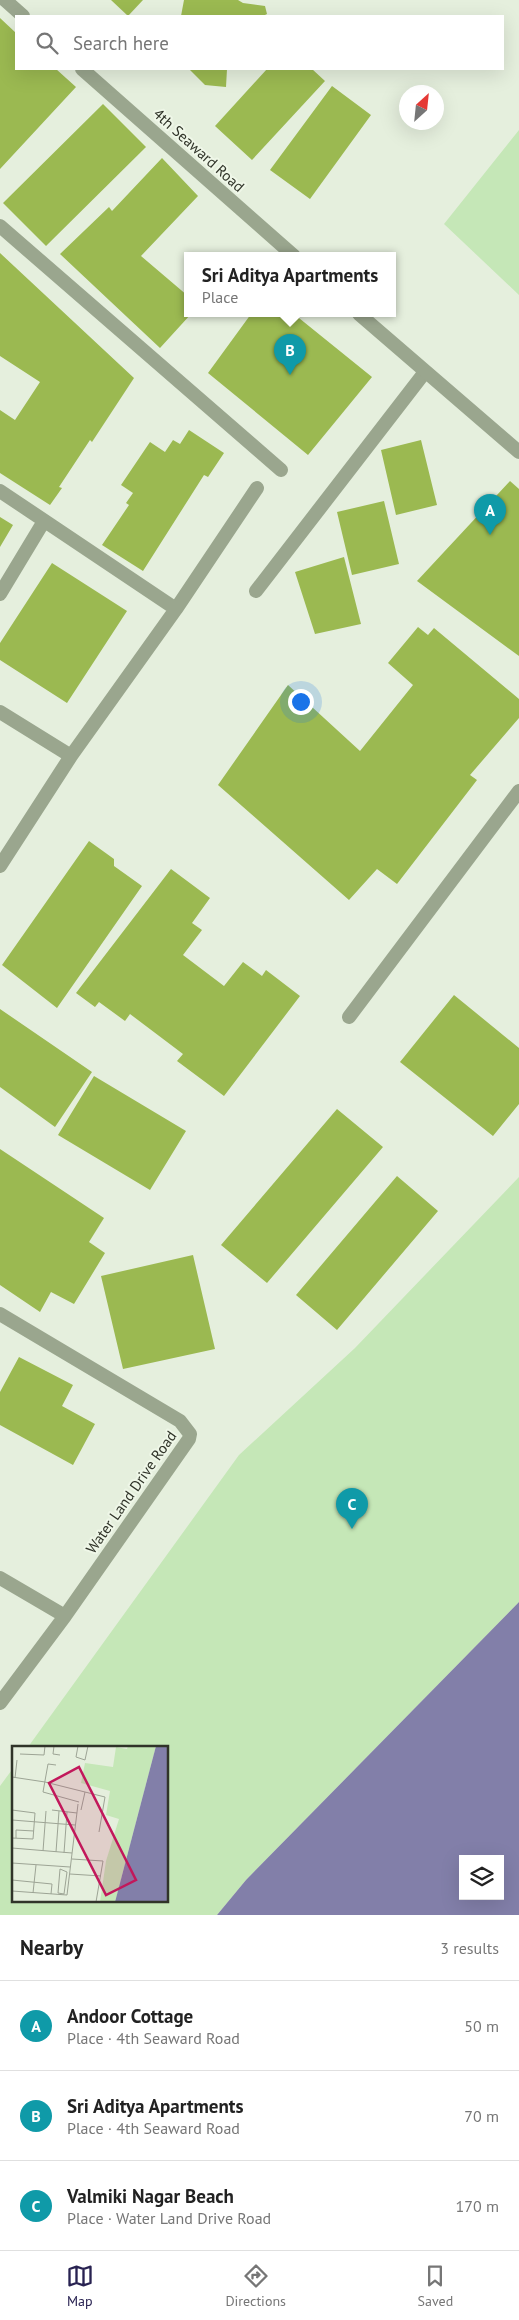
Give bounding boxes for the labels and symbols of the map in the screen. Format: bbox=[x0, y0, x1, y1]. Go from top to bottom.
north arrow bbox=[399, 85, 444, 130]
street label: 4th Seaward Road bbox=[150, 104, 248, 196]
pin: B bbox=[274, 334, 306, 375]
pin: A bbox=[474, 494, 506, 535]
your location bbox=[288, 689, 314, 715]
street label: Water Land Drive Road bbox=[82, 1427, 180, 1557]
pin: C bbox=[336, 1488, 368, 1529]
inset map bbox=[12, 1746, 169, 1902]

